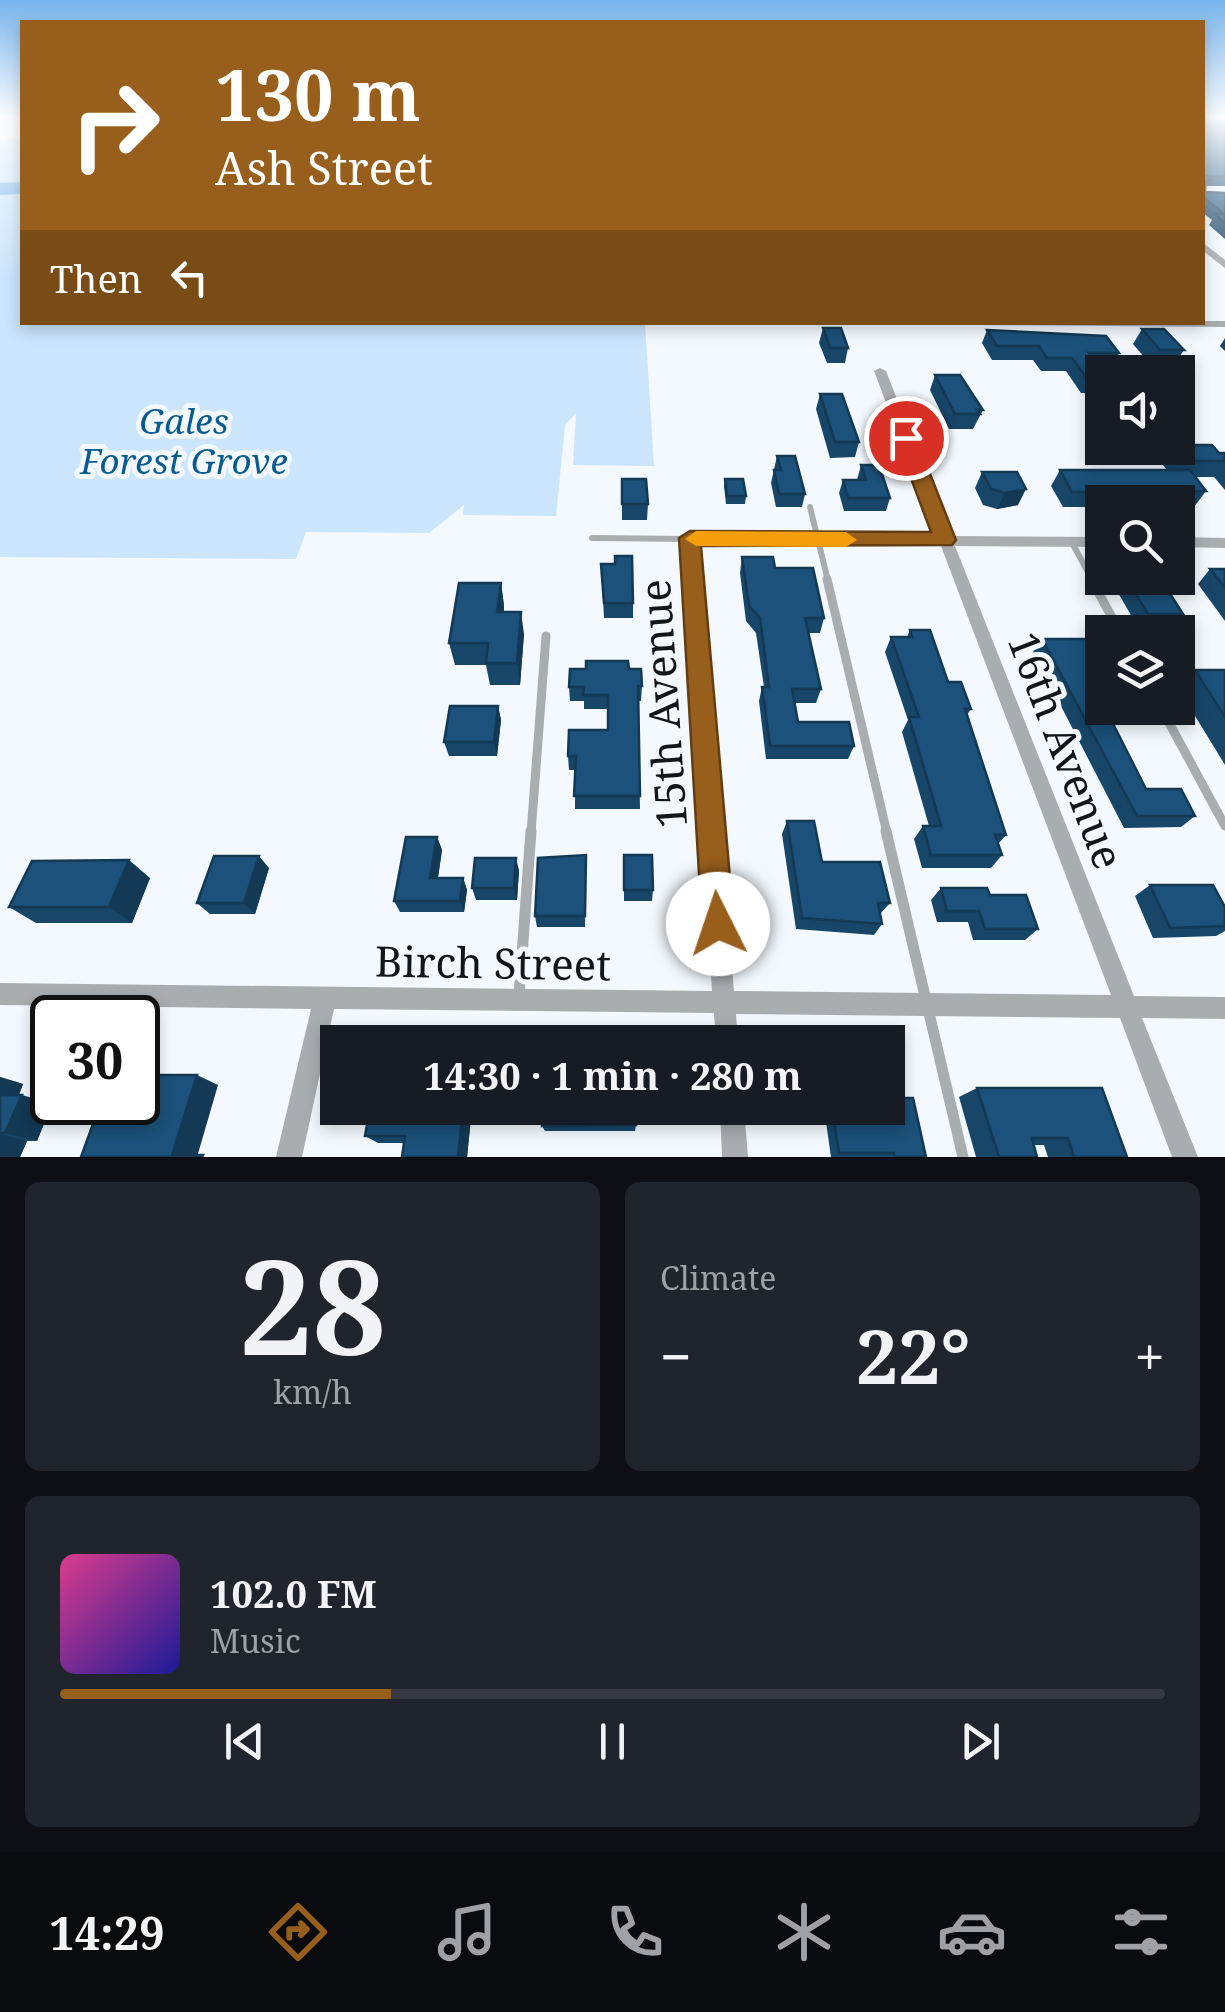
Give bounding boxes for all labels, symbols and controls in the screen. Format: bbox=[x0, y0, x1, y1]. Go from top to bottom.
text: 130 m bbox=[215, 46, 421, 142]
icon: right bbox=[50, 60, 180, 190]
text: Ash Street bbox=[215, 137, 433, 198]
icon: left bbox=[162, 250, 217, 305]
text: Then bbox=[50, 252, 142, 304]
map controls bbox=[1085, 355, 1195, 725]
button: sound bbox=[1085, 355, 1195, 465]
pin bbox=[864, 396, 949, 481]
park label: Gales Forest Grove bbox=[79, 397, 288, 484]
icon: arrive bbox=[879, 411, 934, 466]
button: search bbox=[1085, 485, 1195, 595]
street label: 15th Avenue bbox=[625, 578, 699, 830]
button: layers bbox=[1085, 615, 1195, 725]
street label: 16th Avenue bbox=[996, 623, 1138, 877]
position arrow bbox=[666, 872, 770, 976]
street label: Birch Street bbox=[374, 931, 612, 993]
speed limit sign: 30 bbox=[30, 995, 160, 1125]
text: 14:30 · 1 min · 280 m bbox=[423, 1049, 802, 1101]
text: 28 bbox=[239, 1216, 386, 1393]
text: Climate bbox=[660, 1256, 776, 1299]
text: 22° bbox=[856, 1304, 970, 1406]
text: − bbox=[660, 1318, 692, 1393]
text: + bbox=[1134, 1318, 1165, 1393]
text: km/h bbox=[273, 1370, 352, 1413]
text: 102.0 FM bbox=[210, 1567, 377, 1619]
text: Music bbox=[210, 1619, 301, 1662]
icon: previous bbox=[217, 1714, 272, 1769]
icon: pause bbox=[585, 1714, 640, 1769]
icon: next bbox=[953, 1714, 1008, 1769]
icon: directions bbox=[263, 1897, 333, 1967]
icon: music bbox=[432, 1897, 502, 1967]
icon: phone bbox=[600, 1897, 670, 1967]
icon: climate bbox=[769, 1897, 839, 1967]
icon: car bbox=[937, 1897, 1007, 1967]
icon: filters bbox=[1106, 1897, 1176, 1967]
text: 14:29 bbox=[49, 1902, 165, 1963]

